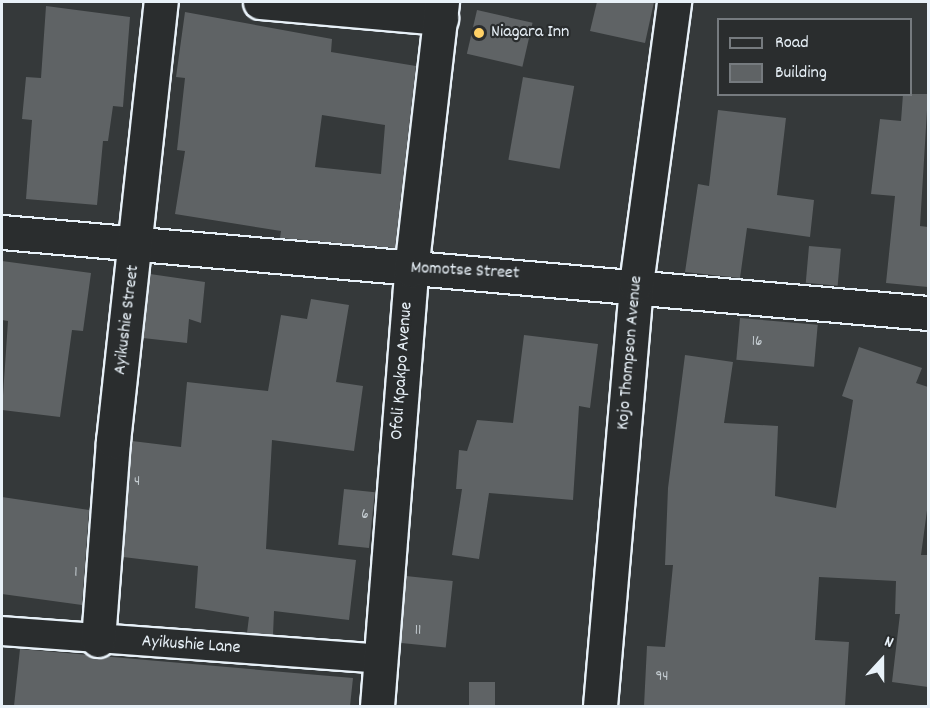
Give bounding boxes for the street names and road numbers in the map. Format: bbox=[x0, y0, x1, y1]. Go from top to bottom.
street label: Momotse Street bbox=[410, 258, 520, 286]
street label: Ayikushie Street bbox=[111, 264, 145, 376]
street label: Kojo Thompson Avenue bbox=[614, 275, 648, 431]
street label: Ofoli Kpakpo Avenue bbox=[387, 301, 419, 441]
street label: Ayikushie Lane bbox=[141, 632, 241, 660]

